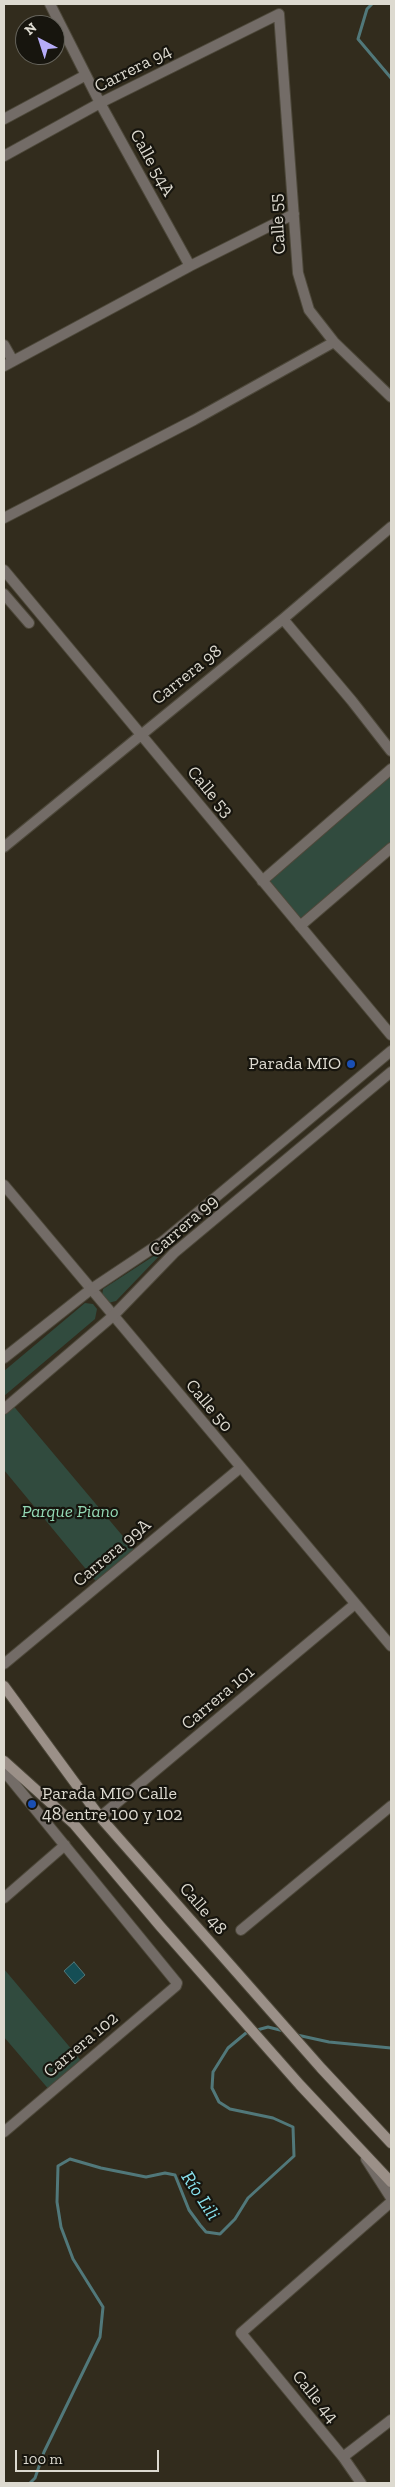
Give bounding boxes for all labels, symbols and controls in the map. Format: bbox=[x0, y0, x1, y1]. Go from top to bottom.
north arrow bbox=[15, 15, 65, 65]
text: N bbox=[21, 19, 40, 39]
street label: Carrera 94 bbox=[91, 40, 175, 98]
street label: Calle 54A bbox=[125, 126, 179, 200]
street label: Calle 55 bbox=[265, 193, 291, 255]
street label: Carrera 98 bbox=[148, 640, 226, 710]
street label: Calle 53 bbox=[182, 762, 238, 822]
place label: Parada MIO bbox=[249, 1053, 341, 1075]
marker: Parada MIO bbox=[345, 1058, 357, 1070]
street label: Carrera 99 bbox=[145, 1191, 223, 1261]
street label: Calle 50 bbox=[181, 1375, 237, 1437]
park label: Parque Piano bbox=[21, 1501, 119, 1523]
street label: Carrera 99A bbox=[69, 1514, 155, 1592]
street label: Carrera 101 bbox=[177, 1661, 259, 1735]
place label: Parada MIO Calle 48 entre 100 y 102 bbox=[42, 1783, 183, 1826]
marker: Parada MIO Calle 48 entre 100 y 102 bbox=[26, 1798, 38, 1810]
street label: Calle 48 bbox=[175, 1879, 231, 1939]
street label: Carrera 102 bbox=[39, 2008, 123, 2082]
water label: Río Lili bbox=[176, 2167, 224, 2225]
street label: Calle 44 bbox=[287, 2366, 343, 2428]
scale bar bbox=[18, 2440, 161, 2472]
text: 100 m bbox=[23, 2450, 62, 2468]

